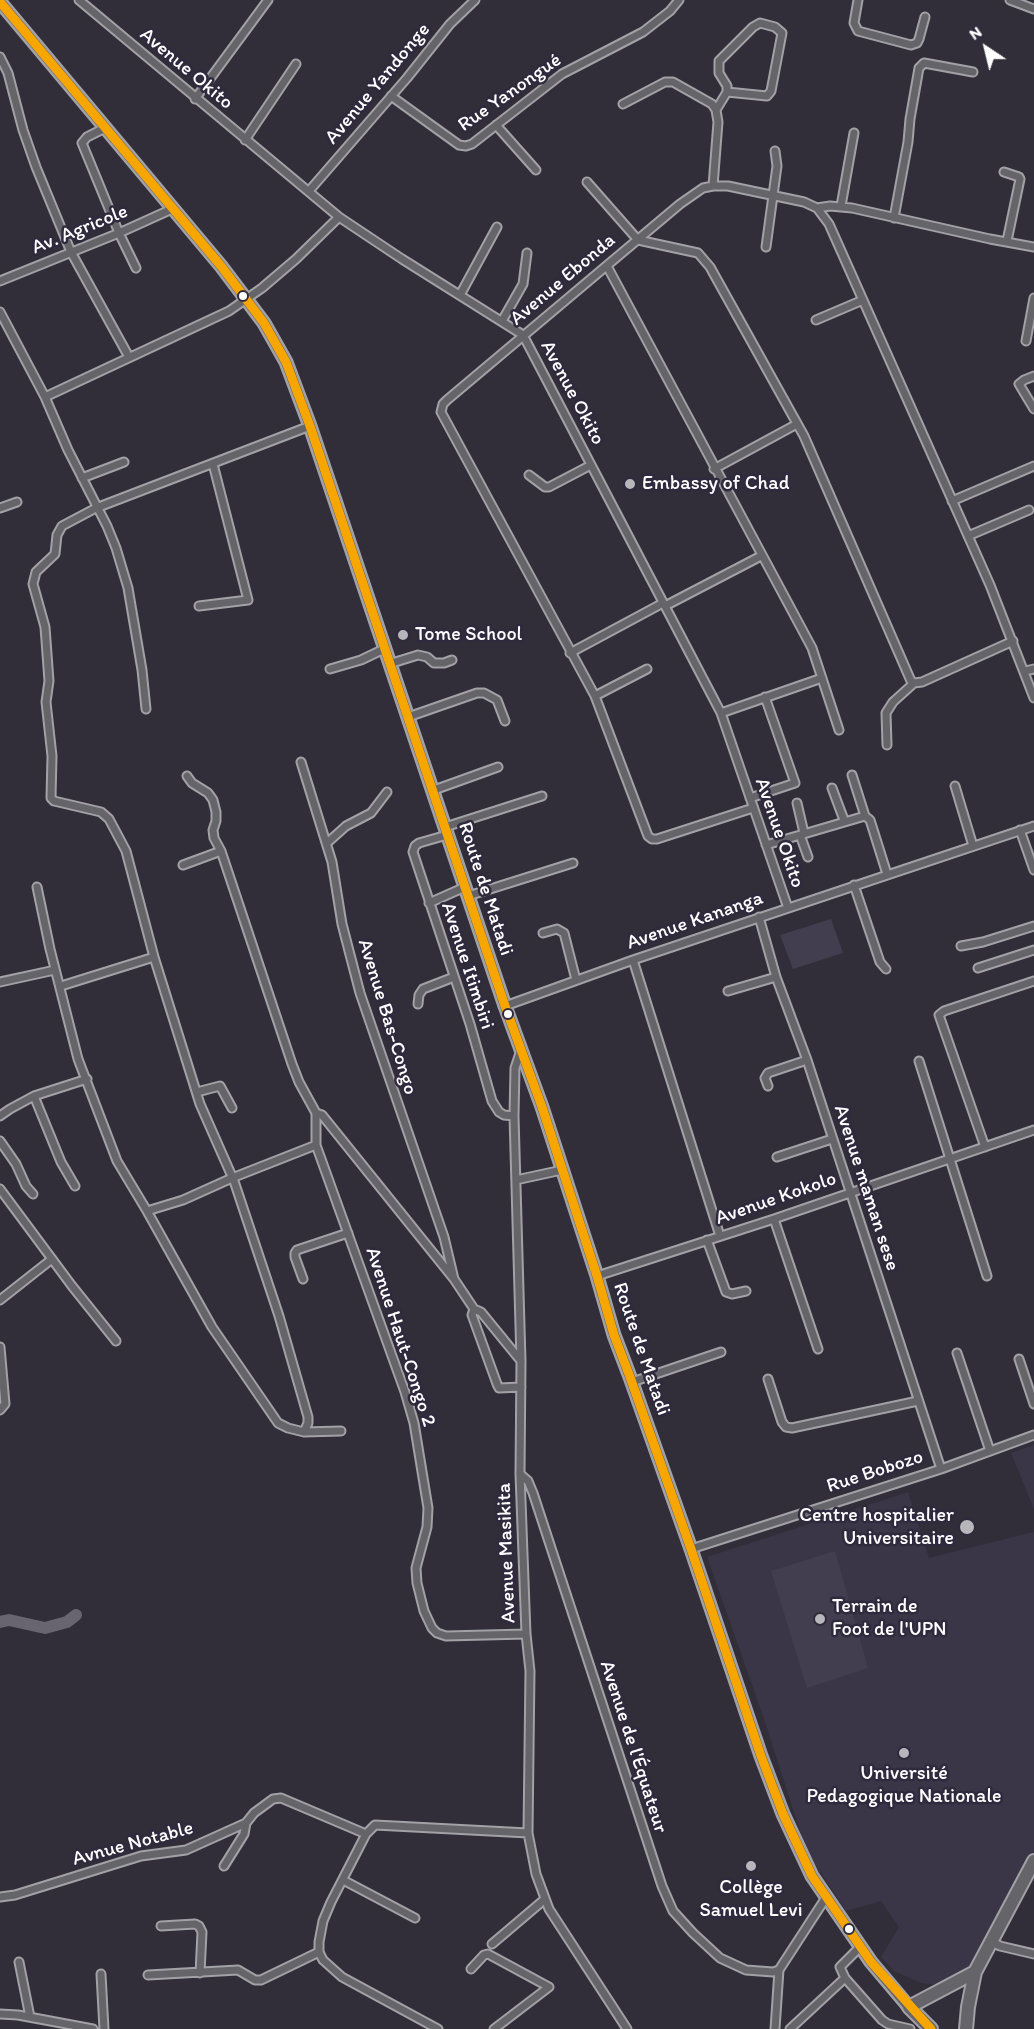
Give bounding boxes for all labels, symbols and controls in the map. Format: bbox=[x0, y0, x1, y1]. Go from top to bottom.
street label: Avenue Yandonge bbox=[320, 18, 436, 150]
north arrow bbox=[956, 18, 1016, 78]
text: N bbox=[966, 22, 985, 44]
street label: Avenue Okito bbox=[134, 23, 238, 115]
street label: Rue Yanongué bbox=[454, 49, 566, 137]
street label: Av. Agricole bbox=[28, 200, 132, 260]
street label: Avenue Ebonda bbox=[505, 229, 621, 331]
unlabelled marker bbox=[237, 290, 249, 302]
street label: Avenue Okito bbox=[534, 337, 610, 449]
place label: Embassy of Chad bbox=[642, 472, 789, 496]
marker: Embassy of Chad bbox=[623, 477, 637, 491]
place label: Tome School bbox=[415, 623, 522, 647]
marker: Tome School bbox=[396, 628, 410, 642]
street label: Avenue Okito bbox=[749, 775, 809, 891]
street label: Route de Matadi bbox=[452, 819, 518, 959]
street label: Avenue Kananga bbox=[624, 886, 766, 956]
street label: Avenue Itimbiri bbox=[435, 900, 499, 1032]
street label: Avenue Bas-Congo bbox=[352, 936, 422, 1098]
unlabelled marker bbox=[502, 1008, 514, 1020]
street label: Avenue maman sese bbox=[828, 1102, 904, 1274]
street label: Avenue Kokolo bbox=[712, 1167, 840, 1231]
street label: Avenue Haut-Congo 2 bbox=[360, 1244, 440, 1430]
street label: Route de Matadi bbox=[607, 1279, 675, 1419]
street label: Rue Bobozo bbox=[824, 1445, 926, 1499]
street label: Avenue Masikita bbox=[493, 1482, 521, 1624]
place label: Centre hospitalier Universitaire bbox=[799, 1504, 954, 1551]
marker: Centre hospitalier Universitaire bbox=[958, 1518, 976, 1536]
place label: Terrain de Foot de l'UPN bbox=[832, 1595, 947, 1642]
marker: Terrain de Foot de l'UPN bbox=[813, 1612, 827, 1626]
street label: Avenue de l'Équateur bbox=[594, 1658, 672, 1836]
marker: Université Pedagogique Nationale bbox=[897, 1746, 911, 1760]
place label: Université Pedagogique Nationale bbox=[806, 1762, 1002, 1809]
street label: Avnue Notable bbox=[70, 1816, 196, 1872]
marker: Collège Samuel Levi bbox=[744, 1859, 758, 1873]
place label: Collège Samuel Levi bbox=[699, 1876, 803, 1923]
unlabelled marker bbox=[843, 1923, 855, 1935]

